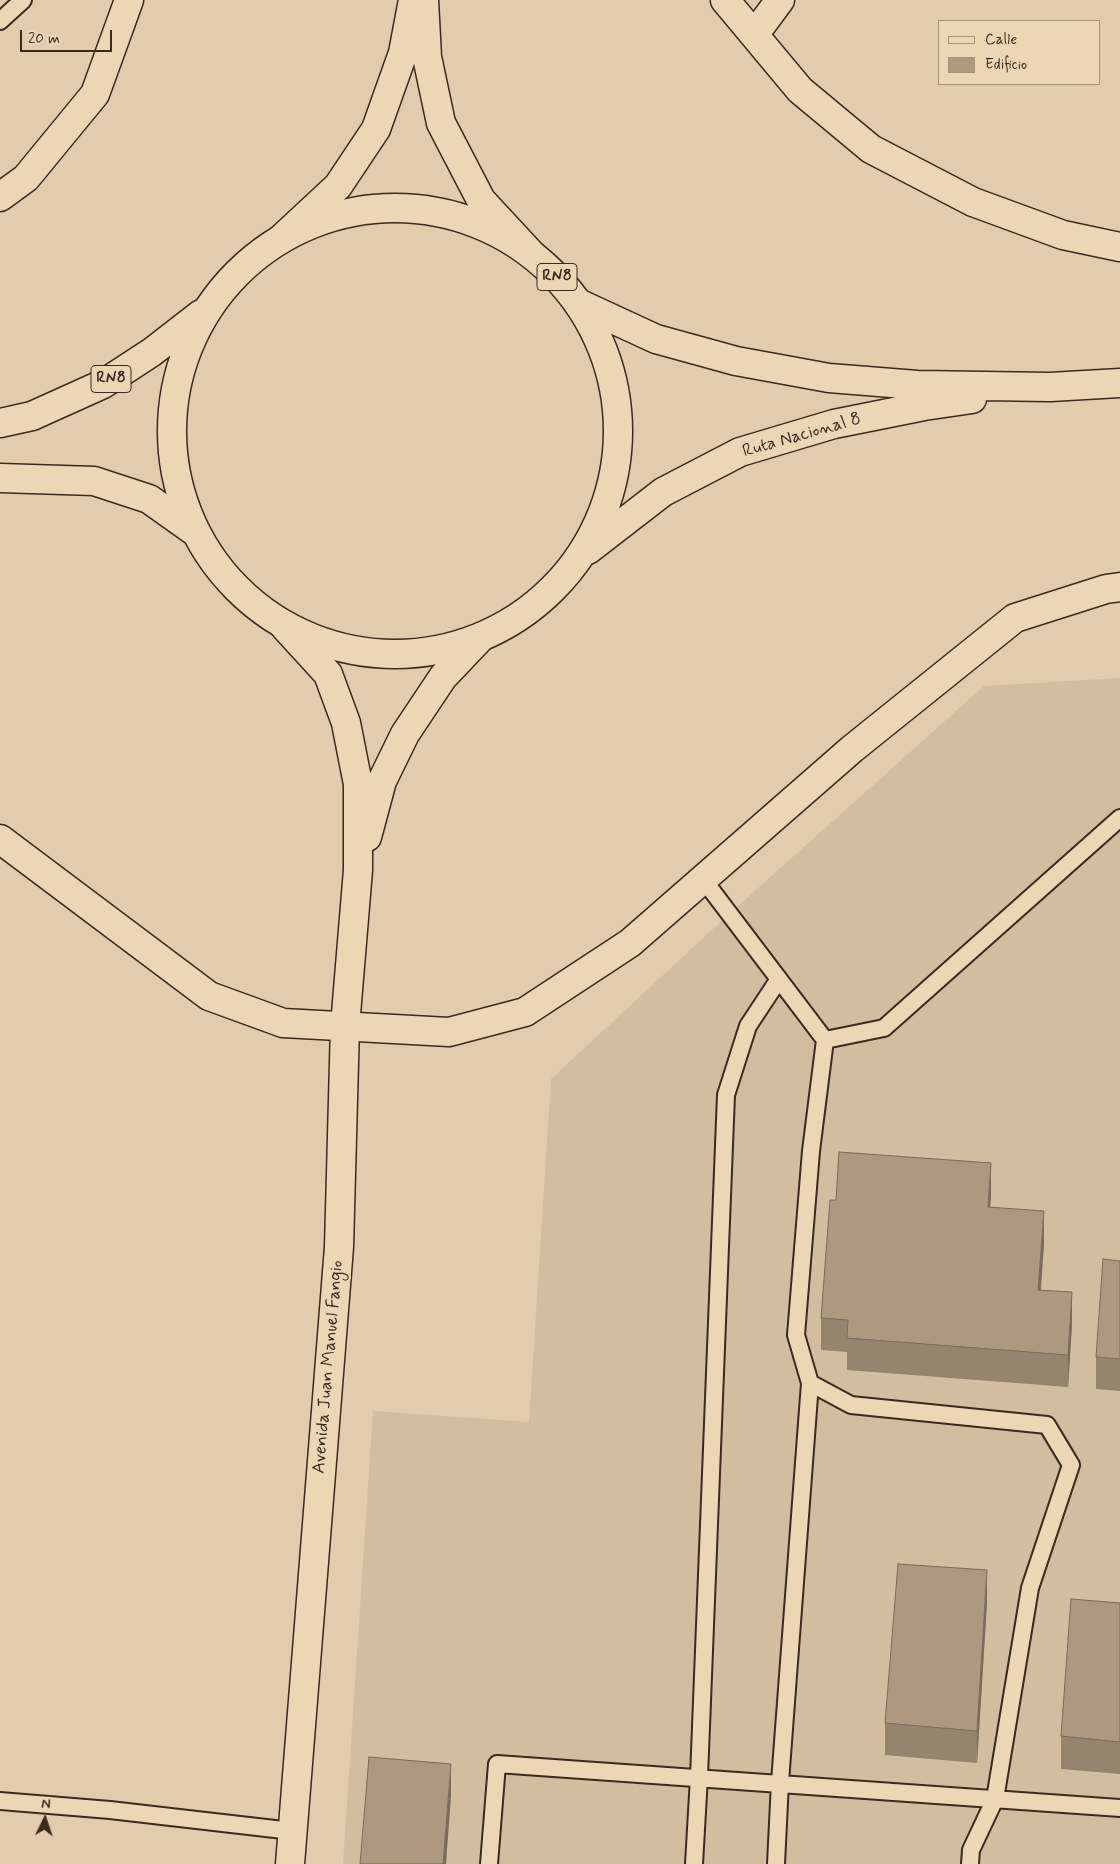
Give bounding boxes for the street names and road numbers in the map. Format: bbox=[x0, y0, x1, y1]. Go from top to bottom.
road number: RN8 bbox=[537, 264, 577, 290]
road number: RN8 bbox=[91, 366, 131, 392]
street label: Ruta Nacional 8 bbox=[740, 409, 864, 463]
street label: Avenida Juan Manuel Fangio bbox=[309, 1259, 349, 1475]

